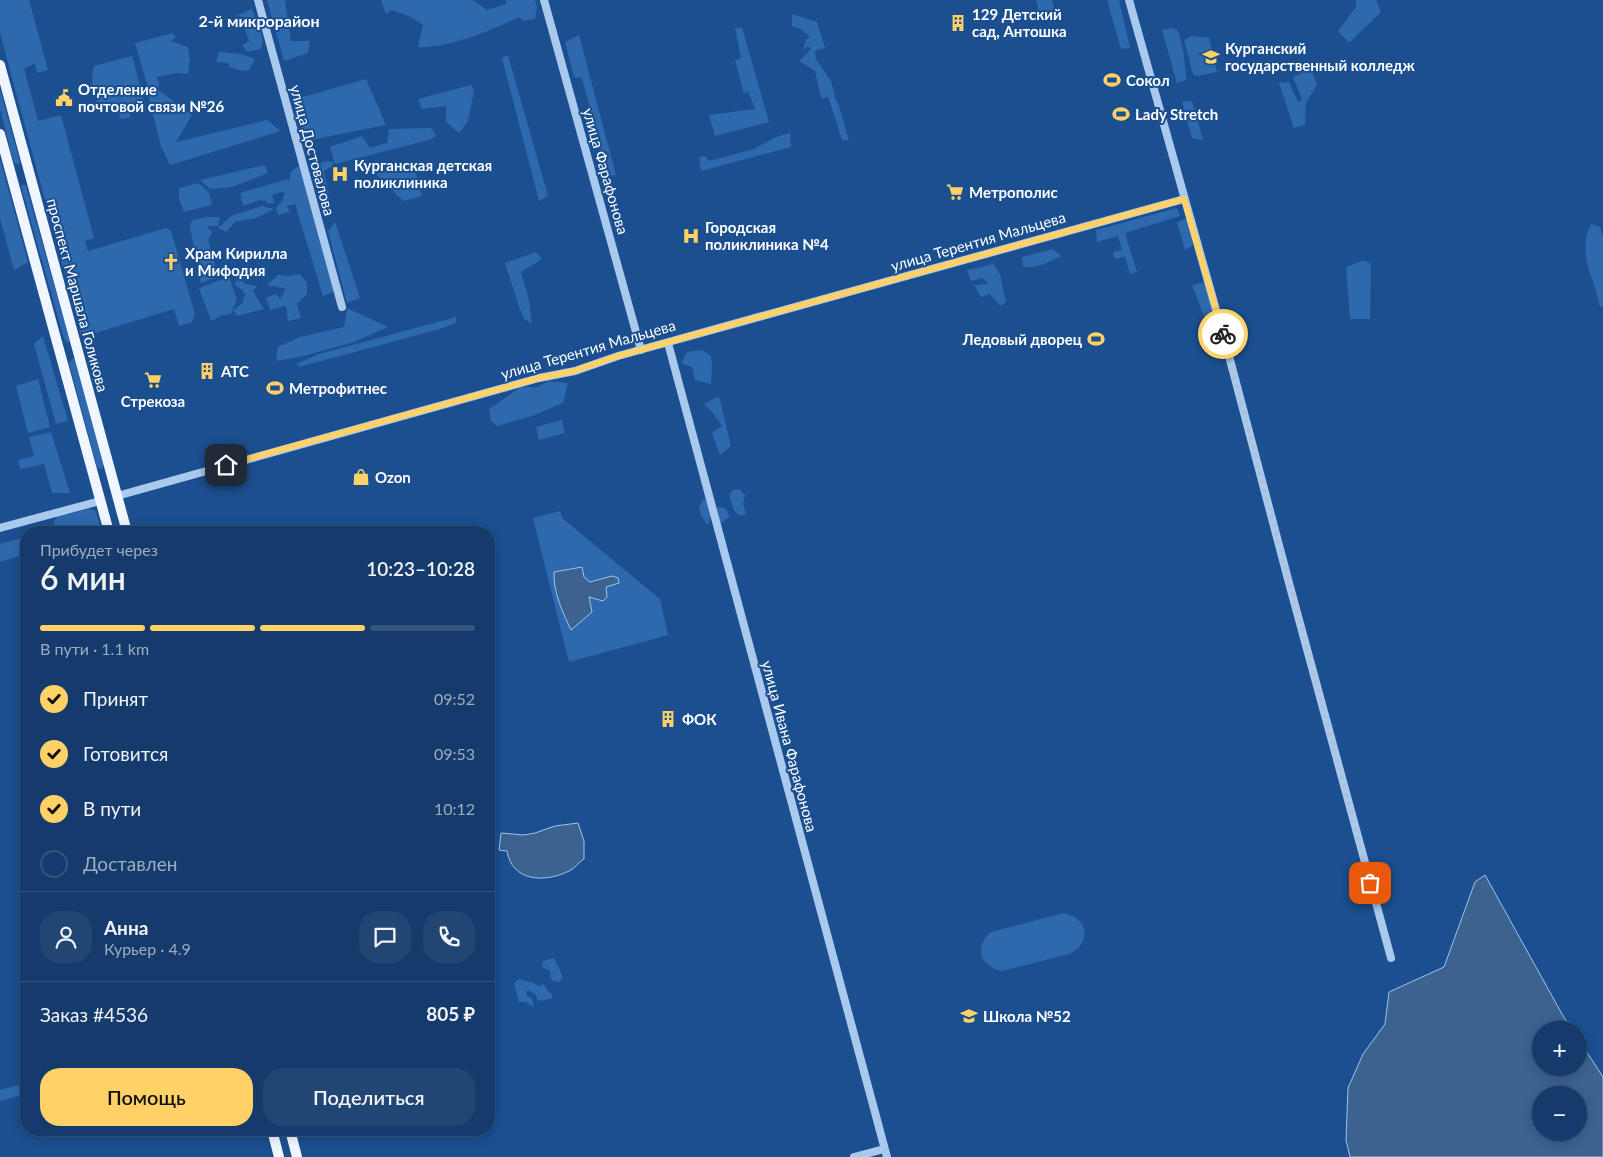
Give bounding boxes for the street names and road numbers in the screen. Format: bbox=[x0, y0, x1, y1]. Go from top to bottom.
street label: улица Достовалова bbox=[287, 83, 339, 217]
street label: улица Фарафонова bbox=[579, 106, 633, 236]
street label: проспект Маршала Голикова bbox=[43, 196, 113, 394]
street label: улица Терентия Мальцева bbox=[889, 207, 1067, 275]
street label: улица Терентия Мальцева bbox=[499, 315, 677, 383]
street label: улица Ивана Фарафонова bbox=[758, 658, 822, 834]

